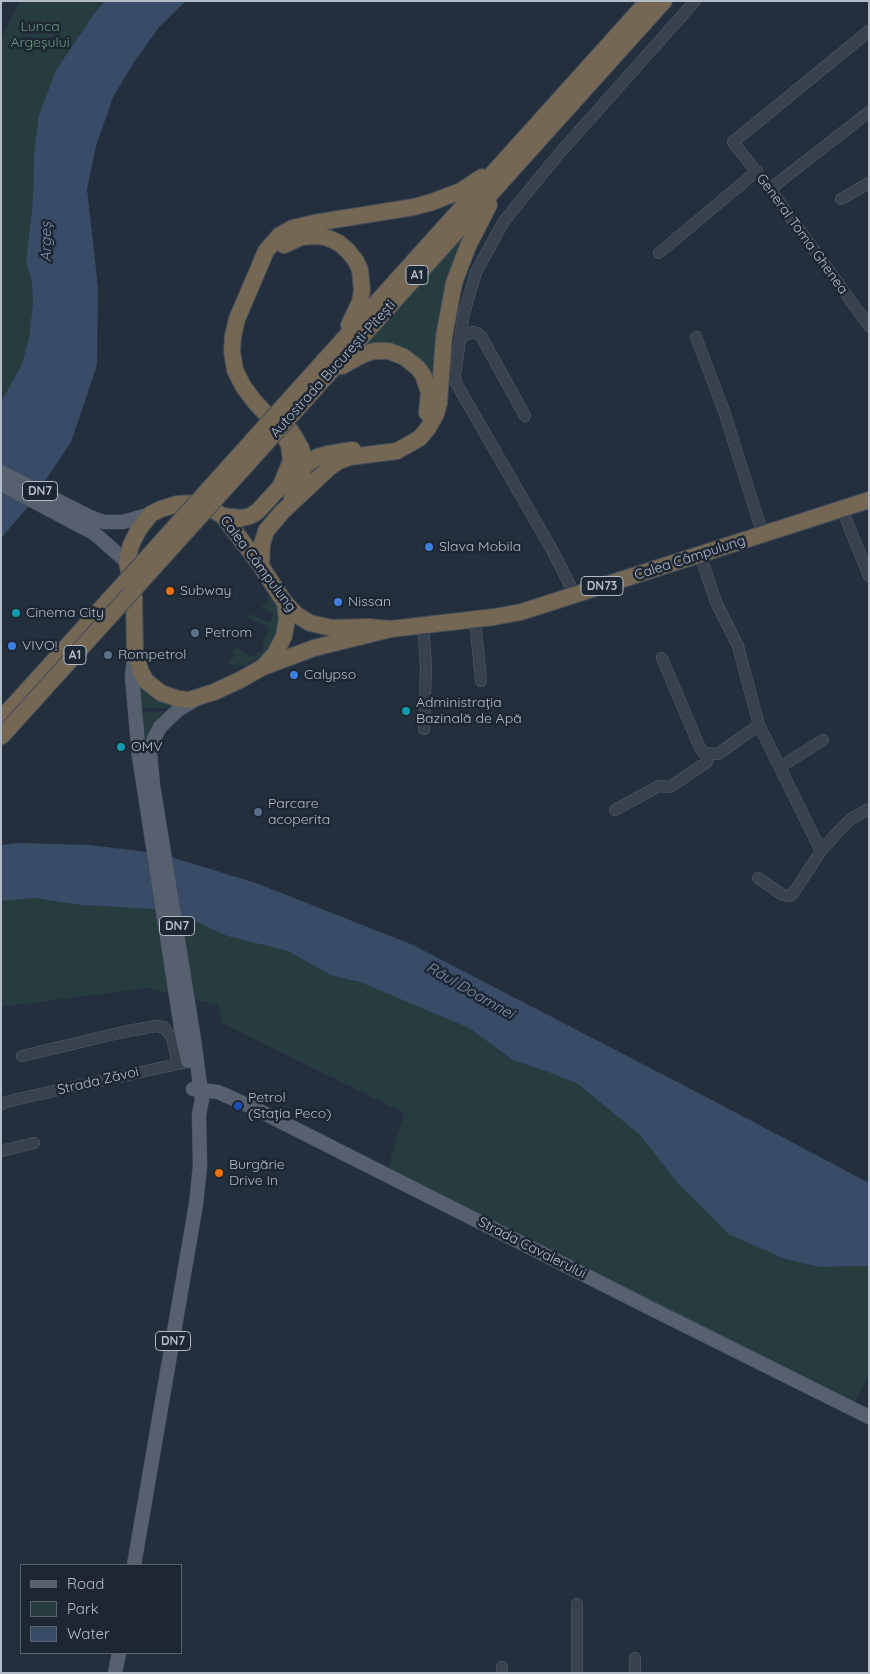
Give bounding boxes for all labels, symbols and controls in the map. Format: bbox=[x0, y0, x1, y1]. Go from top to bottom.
park label: Lunca Argeșului bbox=[10, 19, 70, 52]
street label: General Toma Ghenea bbox=[753, 170, 851, 298]
water label: Argeș bbox=[37, 222, 55, 262]
road number: A1 bbox=[406, 266, 428, 284]
street label: Autostrada București-Pitești bbox=[267, 297, 399, 441]
road number: DN7 bbox=[22, 482, 58, 501]
street label: Calea Câmpulung bbox=[216, 513, 300, 615]
street label: Calea Câmpulung bbox=[632, 532, 748, 584]
place label: Slava Mobila bbox=[439, 539, 521, 555]
marker: Slava Mobila bbox=[423, 541, 435, 553]
road number: DN73 bbox=[581, 576, 623, 596]
place label: Subway bbox=[180, 583, 231, 599]
marker: Subway bbox=[164, 585, 176, 597]
place label: Nissan bbox=[348, 594, 391, 610]
marker: Nissan bbox=[332, 596, 344, 608]
place label: Cinema City bbox=[26, 605, 104, 621]
marker: Cinema City bbox=[10, 607, 22, 619]
place label: Petrom bbox=[205, 625, 252, 641]
marker: Petrom bbox=[189, 627, 201, 639]
place label: VIVO! bbox=[22, 638, 57, 654]
marker: VIVO! bbox=[6, 640, 18, 652]
road number: A1 bbox=[64, 646, 86, 664]
place label: Rompetrol bbox=[118, 647, 186, 663]
marker: Rompetrol bbox=[102, 649, 114, 661]
place label: Calypso bbox=[304, 667, 356, 683]
marker: Calypso bbox=[288, 669, 300, 681]
place label: Administrația Bazinală de Apă bbox=[416, 695, 522, 728]
marker: Administrația Bazinală de Apă bbox=[400, 705, 412, 717]
place label: OMV bbox=[131, 739, 163, 755]
marker: OMV bbox=[115, 741, 127, 753]
place label: Parcare acoperita bbox=[268, 796, 330, 829]
marker: Parcare acoperita bbox=[252, 806, 264, 818]
road number: DN7 bbox=[160, 916, 194, 936]
water label: Râul Doamnei bbox=[423, 959, 517, 1023]
street label: Strada Zăvoi bbox=[56, 1063, 140, 1099]
place label: Petrol (Stația Peco) bbox=[248, 1090, 331, 1122]
marker: Petrol (Stația Peco) bbox=[232, 1100, 244, 1112]
place label: Burgărie Drive In bbox=[229, 1157, 285, 1190]
marker: Burgărie Drive In bbox=[213, 1167, 225, 1179]
street label: Strada Cavalerului bbox=[475, 1214, 589, 1282]
road number: DN7 bbox=[156, 1332, 190, 1350]
legend bbox=[20, 1564, 182, 1654]
text: Road bbox=[67, 1574, 104, 1593]
text: Park bbox=[67, 1599, 99, 1618]
text: Water bbox=[67, 1624, 110, 1643]

